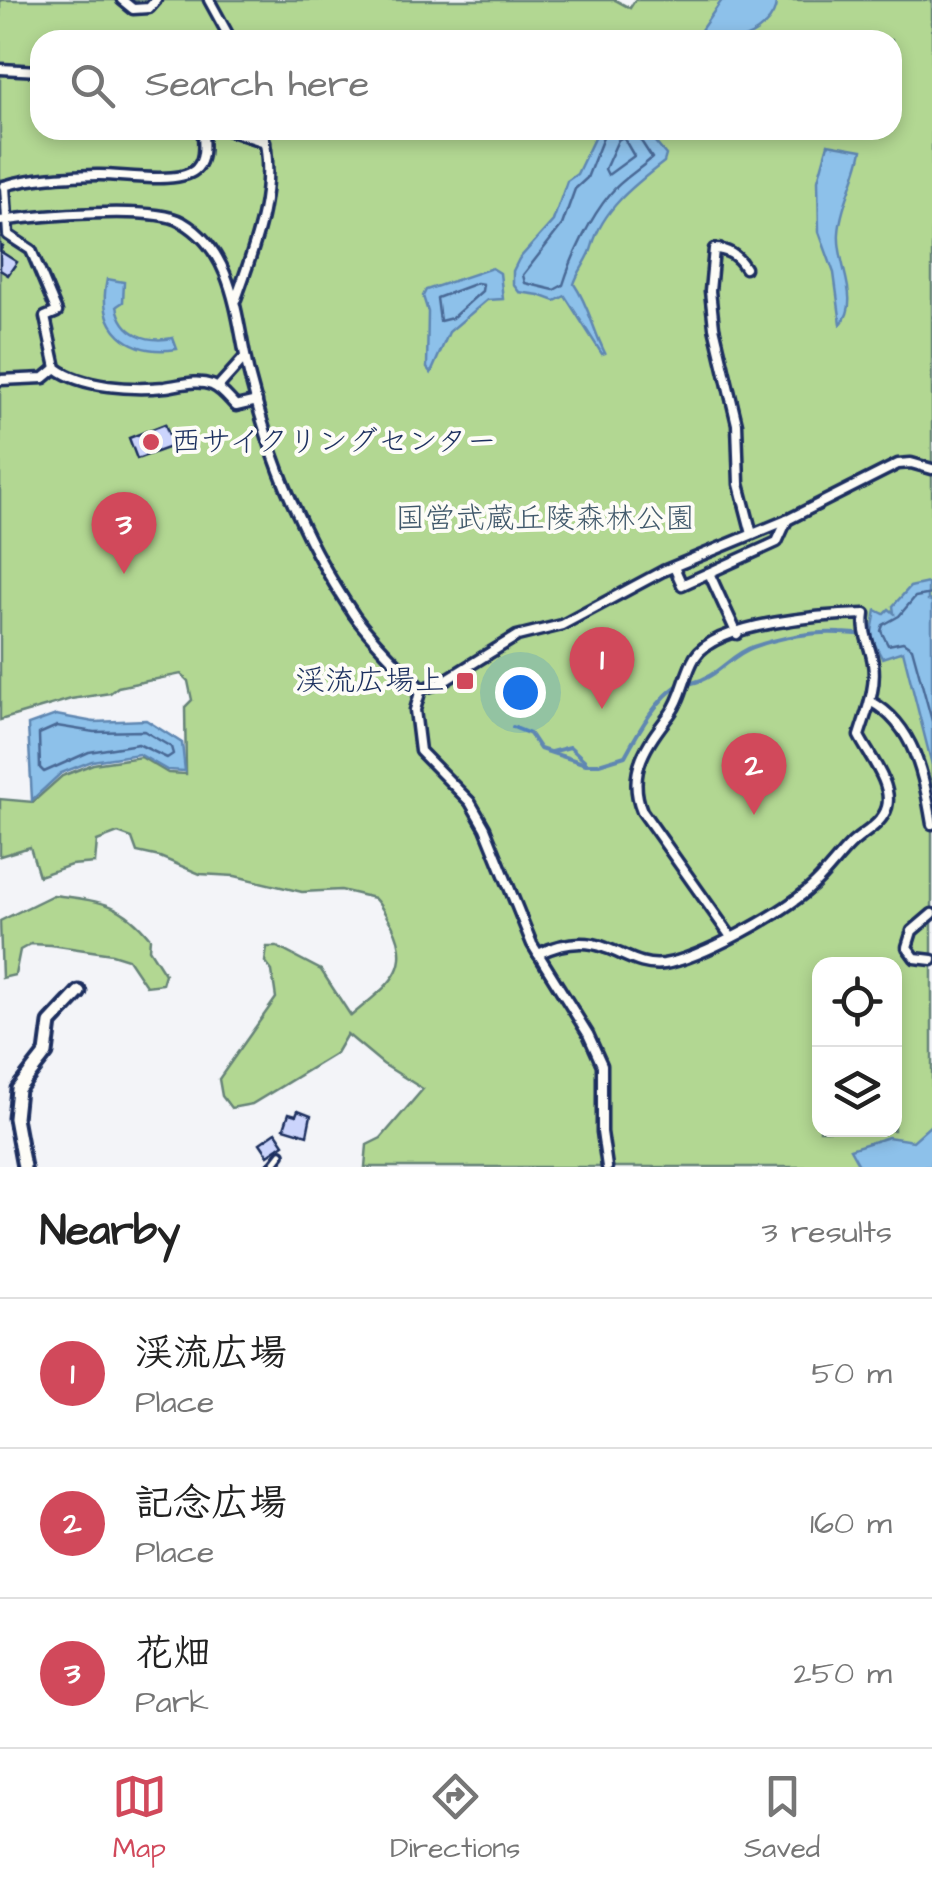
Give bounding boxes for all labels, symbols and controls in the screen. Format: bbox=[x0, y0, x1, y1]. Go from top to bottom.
search box bbox=[30, 30, 902, 140]
icon: search bbox=[65, 58, 120, 113]
text: Search here bbox=[145, 59, 369, 111]
place label: 西サイクリングセンター bbox=[171, 421, 497, 463]
marker: 西サイクリングセンター bbox=[140, 431, 162, 453]
pin: 3 bbox=[92, 492, 156, 574]
park label: 国営武蔵丘陵森林公園 bbox=[395, 498, 695, 540]
pin: 1 bbox=[570, 626, 634, 709]
place label: 渓流広場上 bbox=[295, 660, 445, 702]
your location bbox=[495, 667, 546, 718]
marker: 渓流広場上 bbox=[454, 670, 476, 692]
pin: 2 bbox=[722, 732, 786, 815]
map controls bbox=[812, 957, 902, 1137]
button: locate bbox=[812, 957, 902, 1047]
button: layers bbox=[812, 1047, 902, 1137]
text: Nearby bbox=[40, 1203, 180, 1261]
text: 3 results bbox=[762, 1210, 892, 1255]
text: 渓流広場 bbox=[135, 1328, 287, 1380]
text: 1 bbox=[70, 1351, 75, 1396]
text: 50 m bbox=[811, 1351, 892, 1396]
text: Place bbox=[135, 1380, 214, 1425]
text: 記念広場 bbox=[135, 1478, 287, 1530]
text: 2 bbox=[63, 1501, 82, 1546]
text: 160 m bbox=[810, 1501, 892, 1546]
text: Place bbox=[135, 1530, 214, 1575]
text: 花畑 bbox=[135, 1628, 211, 1680]
text: 3 bbox=[64, 1651, 81, 1696]
text: 250 m bbox=[793, 1651, 892, 1696]
text: Park bbox=[135, 1680, 209, 1725]
tab: Map bbox=[112, 1769, 167, 1868]
tab: Directions bbox=[390, 1769, 520, 1868]
tab: Saved bbox=[744, 1769, 820, 1868]

